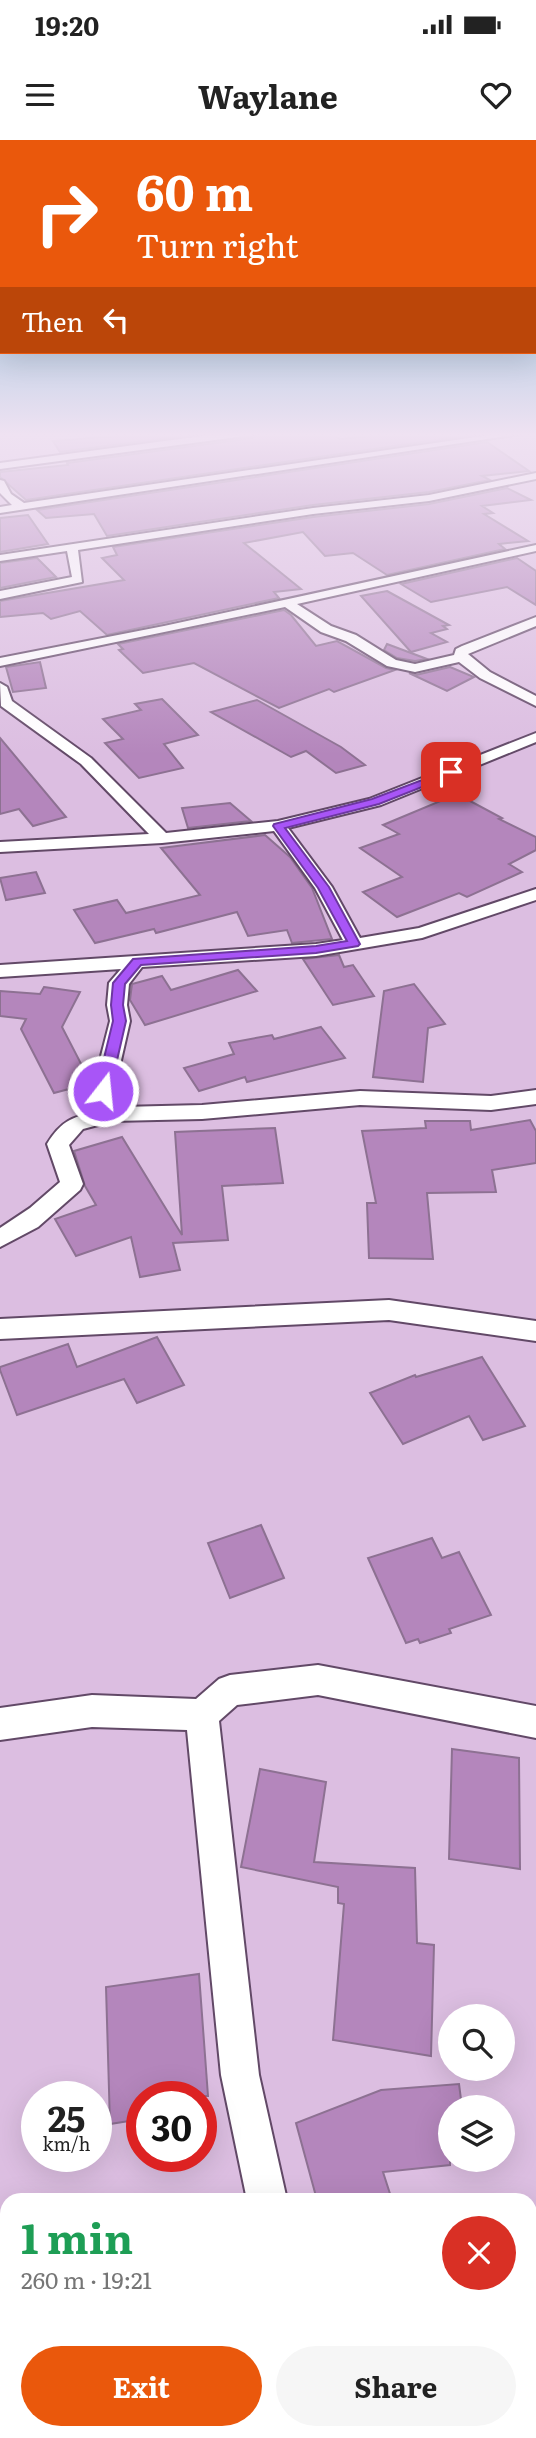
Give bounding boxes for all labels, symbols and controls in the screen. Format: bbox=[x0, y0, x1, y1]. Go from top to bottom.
text: 19:20 bbox=[35, 5, 99, 44]
text: Waylane bbox=[198, 71, 338, 119]
icon: menu bbox=[21, 76, 59, 114]
icon: heart bbox=[477, 76, 515, 114]
text: 60 m bbox=[136, 153, 253, 226]
icon: right bbox=[21, 168, 112, 259]
text: Turn right bbox=[136, 220, 298, 268]
text: Then bbox=[21, 301, 83, 340]
icon: left bbox=[97, 301, 135, 339]
pin bbox=[421, 742, 481, 802]
icon: arrive bbox=[432, 753, 470, 791]
position arrow bbox=[66, 1054, 140, 1128]
map controls bbox=[438, 2004, 515, 2172]
button: search bbox=[438, 2004, 515, 2081]
speed limit sign: 30 bbox=[126, 2081, 217, 2172]
text: 25 bbox=[48, 2091, 85, 2143]
button: layers bbox=[438, 2095, 515, 2172]
text: km/h bbox=[43, 2130, 90, 2157]
text: 1 min bbox=[21, 2205, 133, 2267]
button: close bbox=[442, 2216, 516, 2290]
text: 260 m · 19:21 bbox=[21, 2262, 152, 2296]
button: Exit bbox=[21, 2346, 262, 2426]
button: Share bbox=[276, 2346, 516, 2426]

